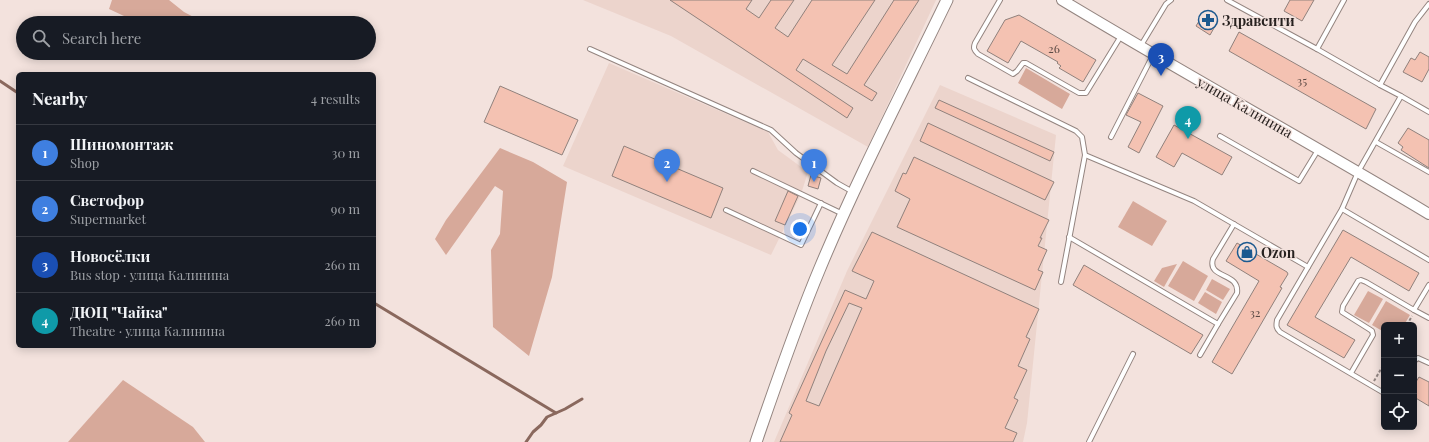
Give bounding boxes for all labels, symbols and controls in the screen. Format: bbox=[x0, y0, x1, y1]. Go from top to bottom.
pharmacy icon: Здравсити bbox=[1197, 9, 1219, 31]
place label: Здравсити bbox=[1222, 11, 1295, 30]
search box bbox=[16, 16, 376, 60]
icon: search bbox=[30, 27, 52, 49]
text: Search here bbox=[62, 28, 141, 48]
house number: 26 bbox=[1048, 40, 1060, 56]
pin: 3 bbox=[1148, 43, 1174, 76]
street label: улица Калинина bbox=[1193, 71, 1296, 142]
house number: 35 bbox=[1297, 72, 1307, 88]
text: Nearby bbox=[32, 87, 87, 109]
text: 4 results bbox=[311, 90, 360, 107]
pin: 4 bbox=[1175, 106, 1201, 139]
text: Шиномонтаж bbox=[70, 134, 174, 154]
text: 1 bbox=[43, 144, 47, 161]
text: 30 m bbox=[332, 144, 360, 161]
pin: 2 bbox=[654, 149, 680, 182]
pin: 1 bbox=[801, 149, 827, 182]
text: Shop bbox=[70, 154, 99, 171]
text: Светофор bbox=[70, 190, 144, 210]
text: 2 bbox=[42, 200, 48, 217]
text: 90 m bbox=[331, 200, 360, 217]
text: Supermarket bbox=[70, 210, 146, 227]
your location bbox=[790, 219, 810, 239]
shop icon: Ozon bbox=[1236, 241, 1258, 263]
place label: Ozon bbox=[1261, 243, 1296, 262]
text: Новосёлки bbox=[70, 246, 150, 266]
text: 3 bbox=[42, 256, 48, 273]
text: 260 m bbox=[324, 256, 360, 273]
text: Bus stop · улица Калинина bbox=[70, 266, 229, 283]
text: ДЮЦ "Чайка" bbox=[70, 302, 168, 322]
house number: 32 bbox=[1249, 304, 1261, 320]
text: 4 bbox=[42, 312, 48, 329]
text: 260 m bbox=[324, 312, 360, 329]
text: Theatre · улица Калинина bbox=[70, 322, 225, 339]
map controls bbox=[1381, 322, 1417, 430]
button: + bbox=[1381, 322, 1417, 358]
button: − bbox=[1381, 358, 1417, 394]
button: locate bbox=[1381, 394, 1417, 430]

